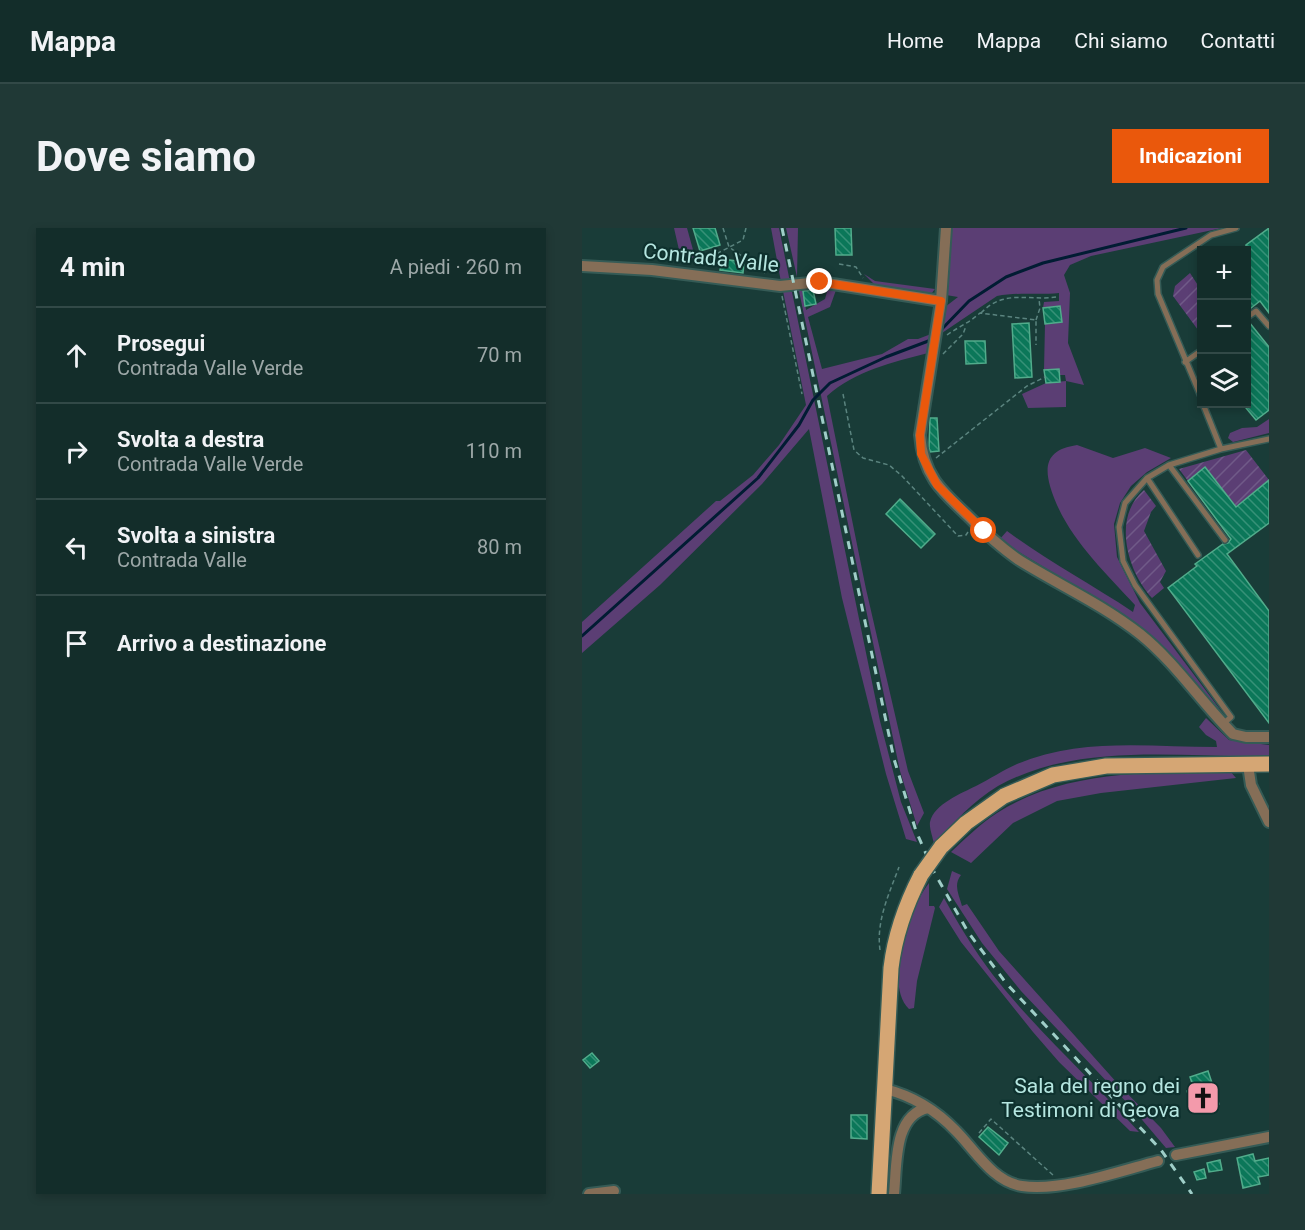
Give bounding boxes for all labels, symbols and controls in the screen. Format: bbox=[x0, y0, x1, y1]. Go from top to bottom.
text: Mappa bbox=[30, 25, 116, 58]
text: Home bbox=[887, 29, 944, 53]
text: Mappa bbox=[977, 29, 1041, 53]
text: Chi siamo bbox=[1074, 29, 1168, 53]
text: Contatti bbox=[1201, 29, 1275, 53]
button: Indicazioni bbox=[1112, 129, 1269, 183]
text: Dove siamo bbox=[36, 132, 256, 181]
street label: Contrada Valle bbox=[642, 239, 780, 277]
map controls bbox=[1197, 246, 1251, 408]
button: + bbox=[1197, 246, 1251, 300]
text: 4 min bbox=[60, 252, 125, 282]
text: A piedi · 260 m bbox=[390, 255, 522, 279]
route end bbox=[806, 268, 832, 294]
button: − bbox=[1197, 300, 1251, 354]
text: Prosegui bbox=[117, 331, 205, 356]
icon: ahead bbox=[60, 339, 93, 372]
text: 70 m bbox=[477, 343, 522, 367]
button: layers bbox=[1197, 354, 1251, 408]
text: Contrada Valle Verde bbox=[117, 356, 303, 380]
text: Svolta a destra bbox=[117, 427, 264, 452]
icon: right bbox=[60, 435, 93, 468]
text: 110 m bbox=[466, 439, 522, 463]
text: Contrada Valle Verde bbox=[117, 452, 303, 476]
route start bbox=[970, 517, 996, 543]
text: Svolta a sinistra bbox=[117, 523, 275, 548]
icon: left bbox=[60, 531, 93, 564]
text: 80 m bbox=[477, 535, 522, 559]
text: Contrada Valle bbox=[117, 548, 247, 572]
icon: arrive bbox=[60, 627, 93, 660]
text: Arrivo a destinazione bbox=[117, 631, 326, 656]
place label: Sala del regno dei Testimoni di Geova bbox=[1001, 1074, 1180, 1122]
church icon: Sala del regno dei Testimoni di Geova bbox=[1185, 1080, 1221, 1116]

